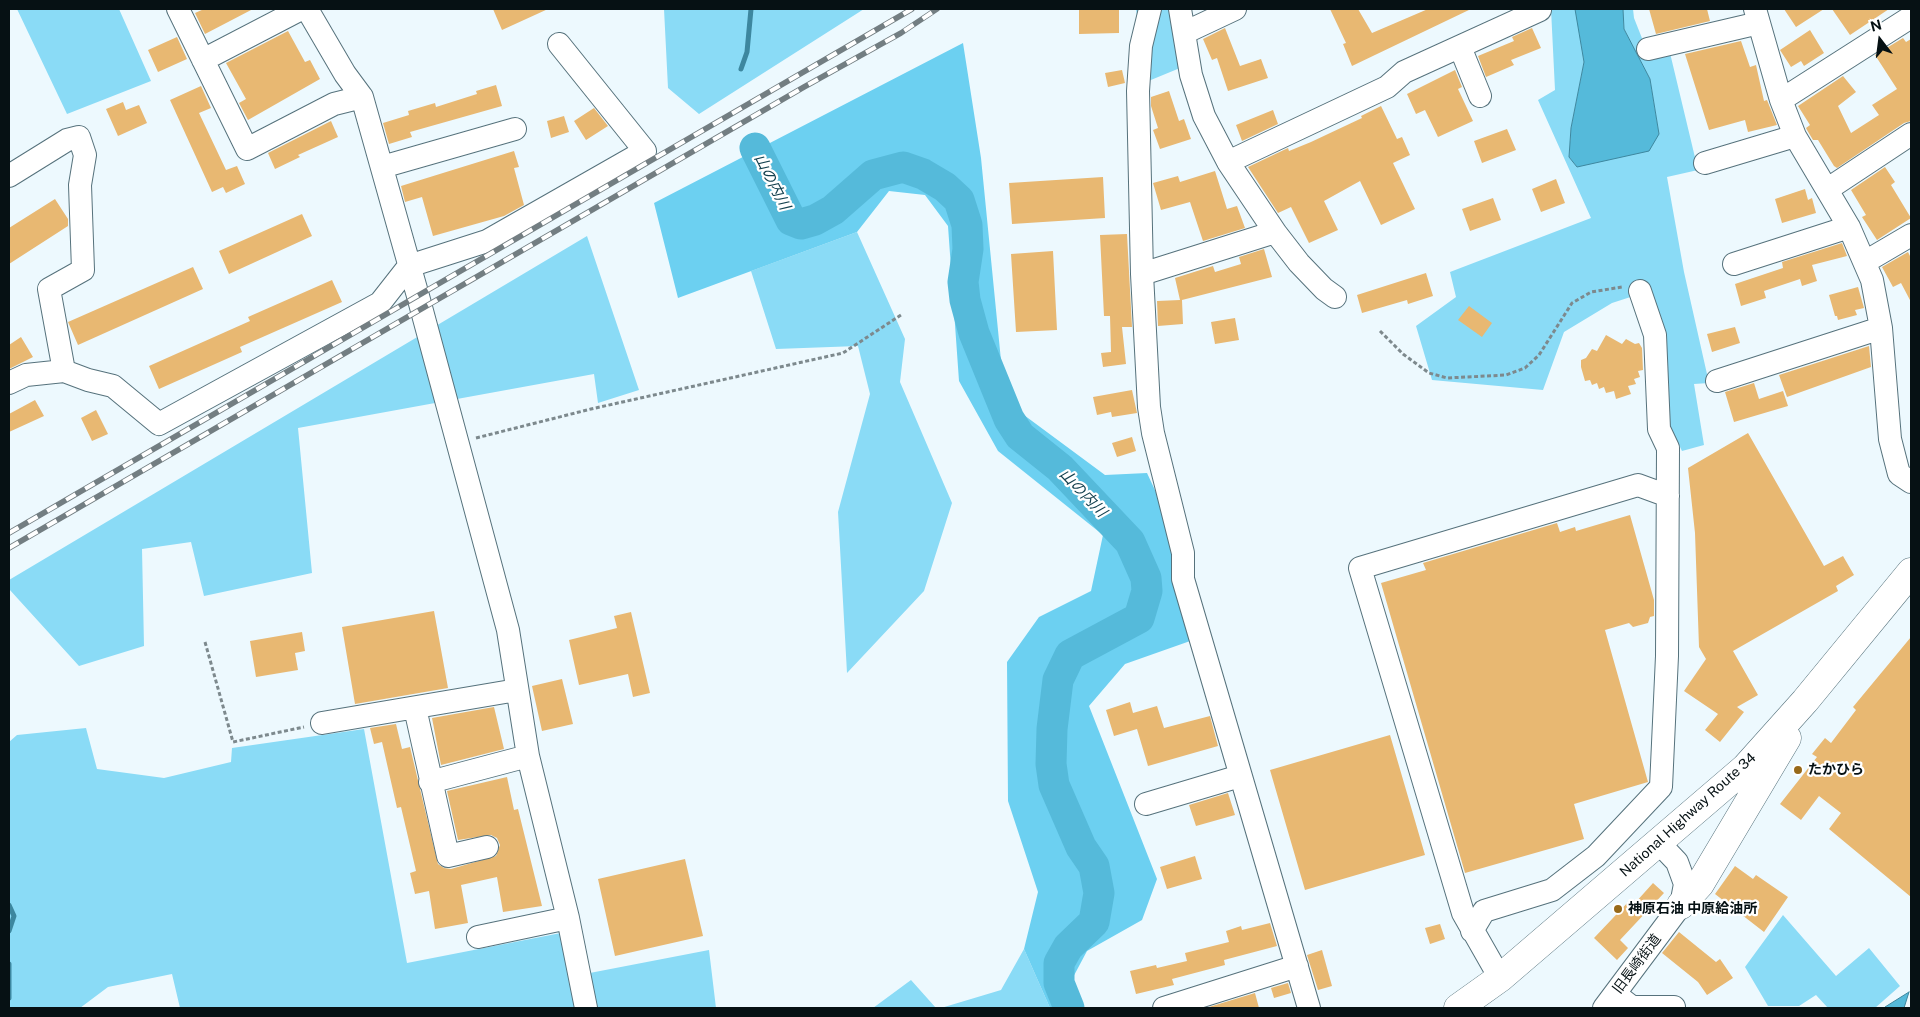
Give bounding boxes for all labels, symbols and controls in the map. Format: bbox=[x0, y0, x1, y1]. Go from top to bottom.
north arrow bbox=[1855, 15, 1905, 65]
text: N bbox=[1869, 16, 1883, 35]
water label: 山の内川 bbox=[750, 151, 794, 213]
water label: 山の内川 bbox=[1056, 465, 1110, 521]
street label: National Highway Route 34 bbox=[1616, 749, 1760, 881]
place label: たかひら bbox=[1808, 762, 1864, 778]
marker: たかひら bbox=[1792, 764, 1804, 776]
place label: 神原石油 中原給油所 bbox=[1628, 901, 1757, 917]
marker: 神原石油 中原給油所 bbox=[1612, 903, 1624, 915]
street label: 旧長崎街道 bbox=[1609, 931, 1665, 997]

